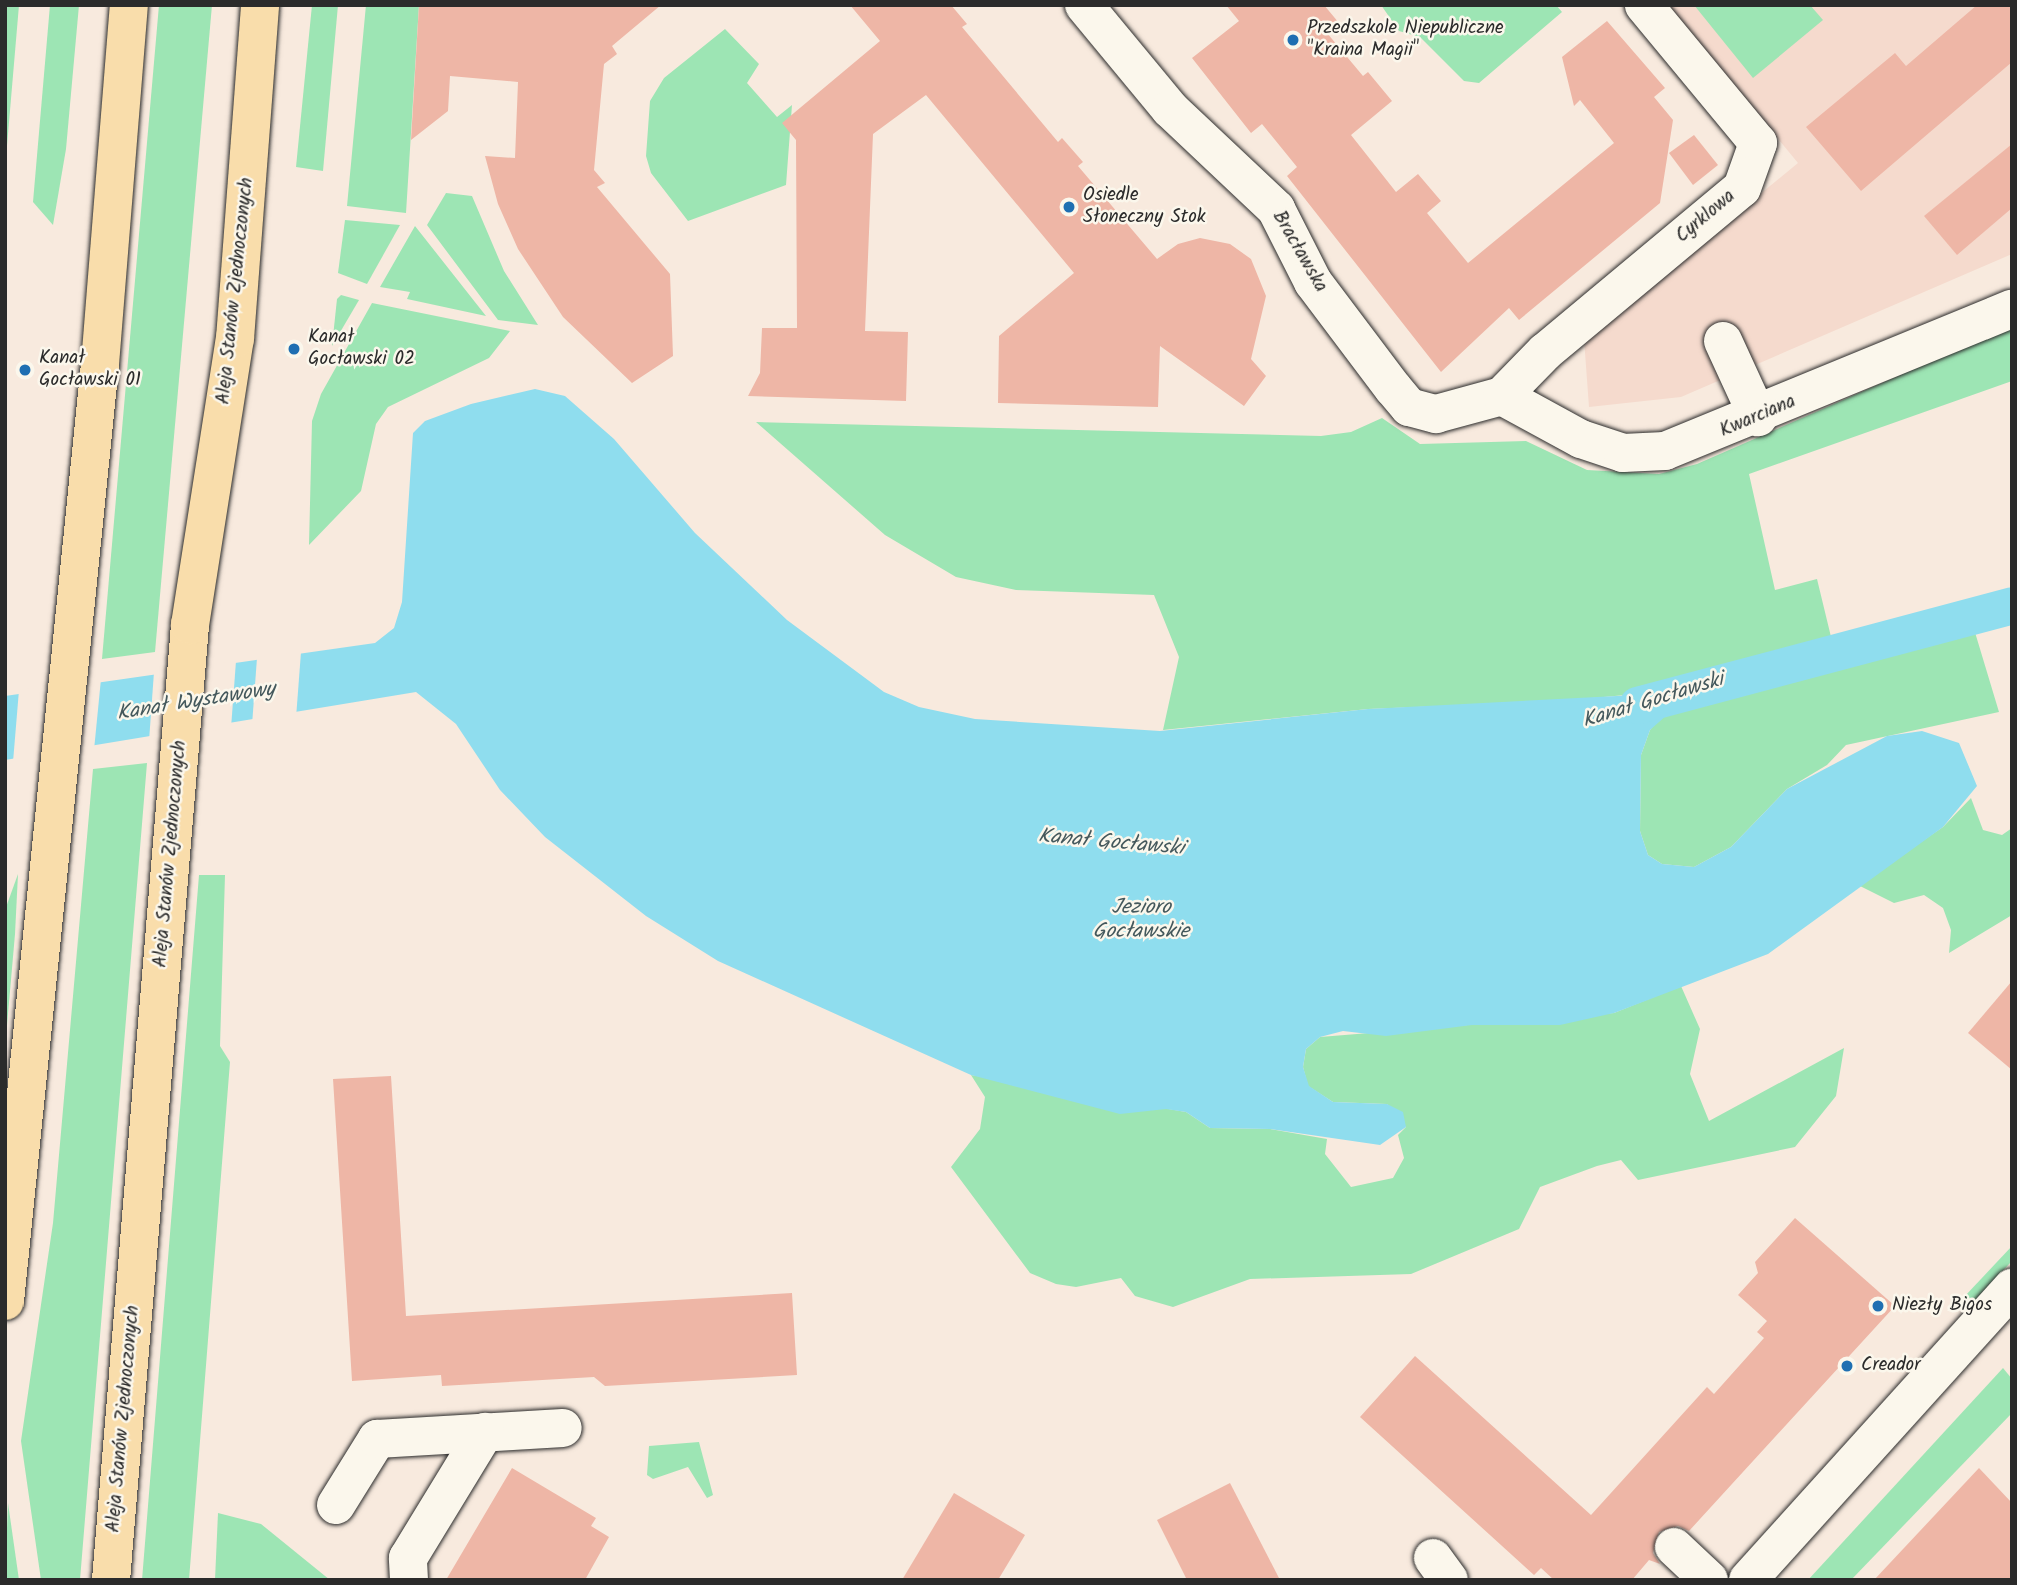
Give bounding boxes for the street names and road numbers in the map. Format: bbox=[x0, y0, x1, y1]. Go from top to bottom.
street label: Aleja Stanów Zjednoczonych bbox=[213, 176, 259, 406]
street label: Cyrklowa bbox=[1672, 186, 1740, 248]
street label: Bracławska bbox=[1267, 207, 1331, 297]
street label: Kwarciana bbox=[1717, 391, 1799, 443]
street label: Aleja Stanów Zjednoczonych bbox=[150, 739, 192, 969]
street label: Aleja Stanów Zjednoczonych bbox=[103, 1304, 145, 1534]

